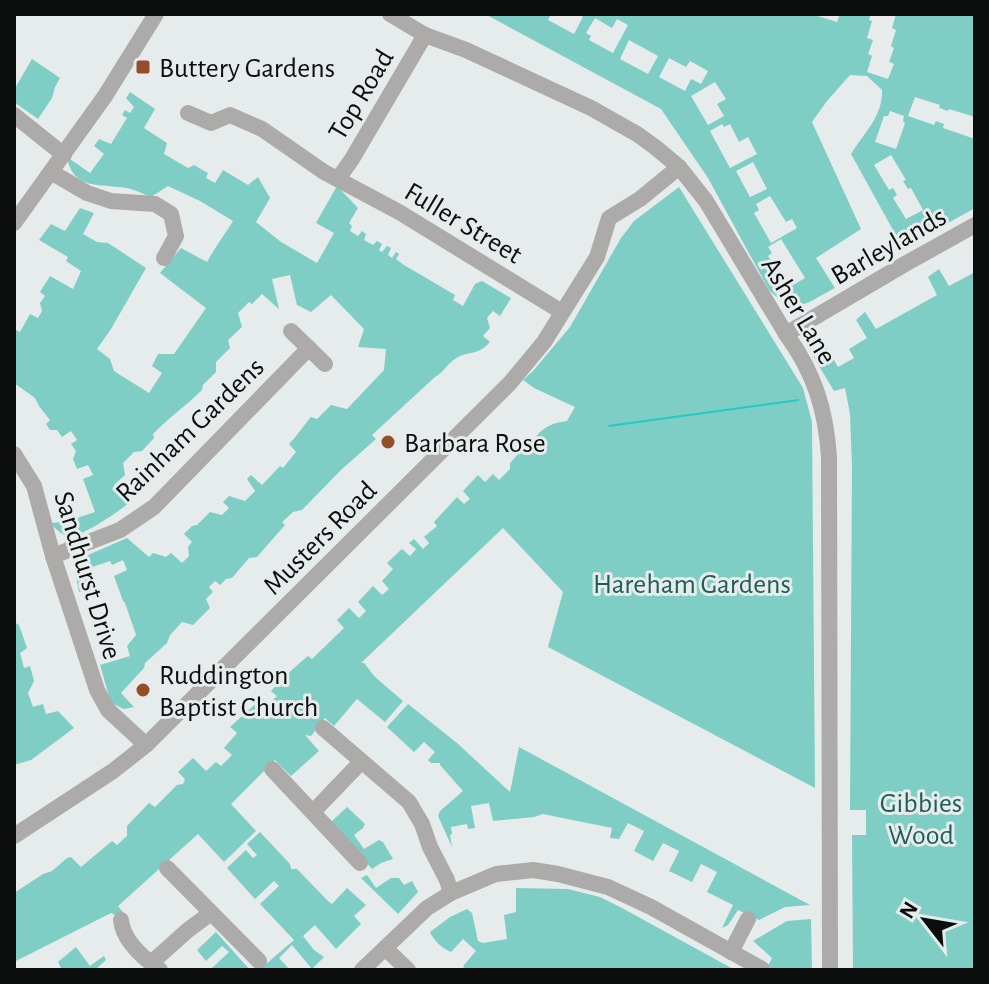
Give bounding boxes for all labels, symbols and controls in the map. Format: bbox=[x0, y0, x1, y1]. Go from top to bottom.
street label: Top Road bbox=[324, 45, 400, 145]
place label: Buttery Gardens bbox=[159, 55, 335, 83]
marker: Buttery Gardens bbox=[134, 58, 152, 76]
street label: Fuller Street bbox=[399, 178, 527, 270]
street label: Barleylands bbox=[827, 203, 951, 291]
street label: Asher Lane bbox=[756, 253, 841, 369]
street label: Rainham Gardens bbox=[111, 353, 270, 508]
place label: Barbara Rose bbox=[404, 430, 546, 458]
marker: Barbara Rose bbox=[379, 433, 397, 451]
street label: Musters Road bbox=[258, 476, 382, 600]
street label: Sandhurst Drive bbox=[48, 488, 126, 663]
park label: Hareham Gardens bbox=[593, 571, 791, 599]
place label: Ruddington Baptist Church bbox=[159, 662, 318, 722]
marker: Ruddington Baptist Church bbox=[134, 681, 152, 699]
park label: Gibbies Wood bbox=[880, 790, 962, 850]
north arrow bbox=[885, 880, 965, 960]
text: N bbox=[895, 898, 922, 922]

